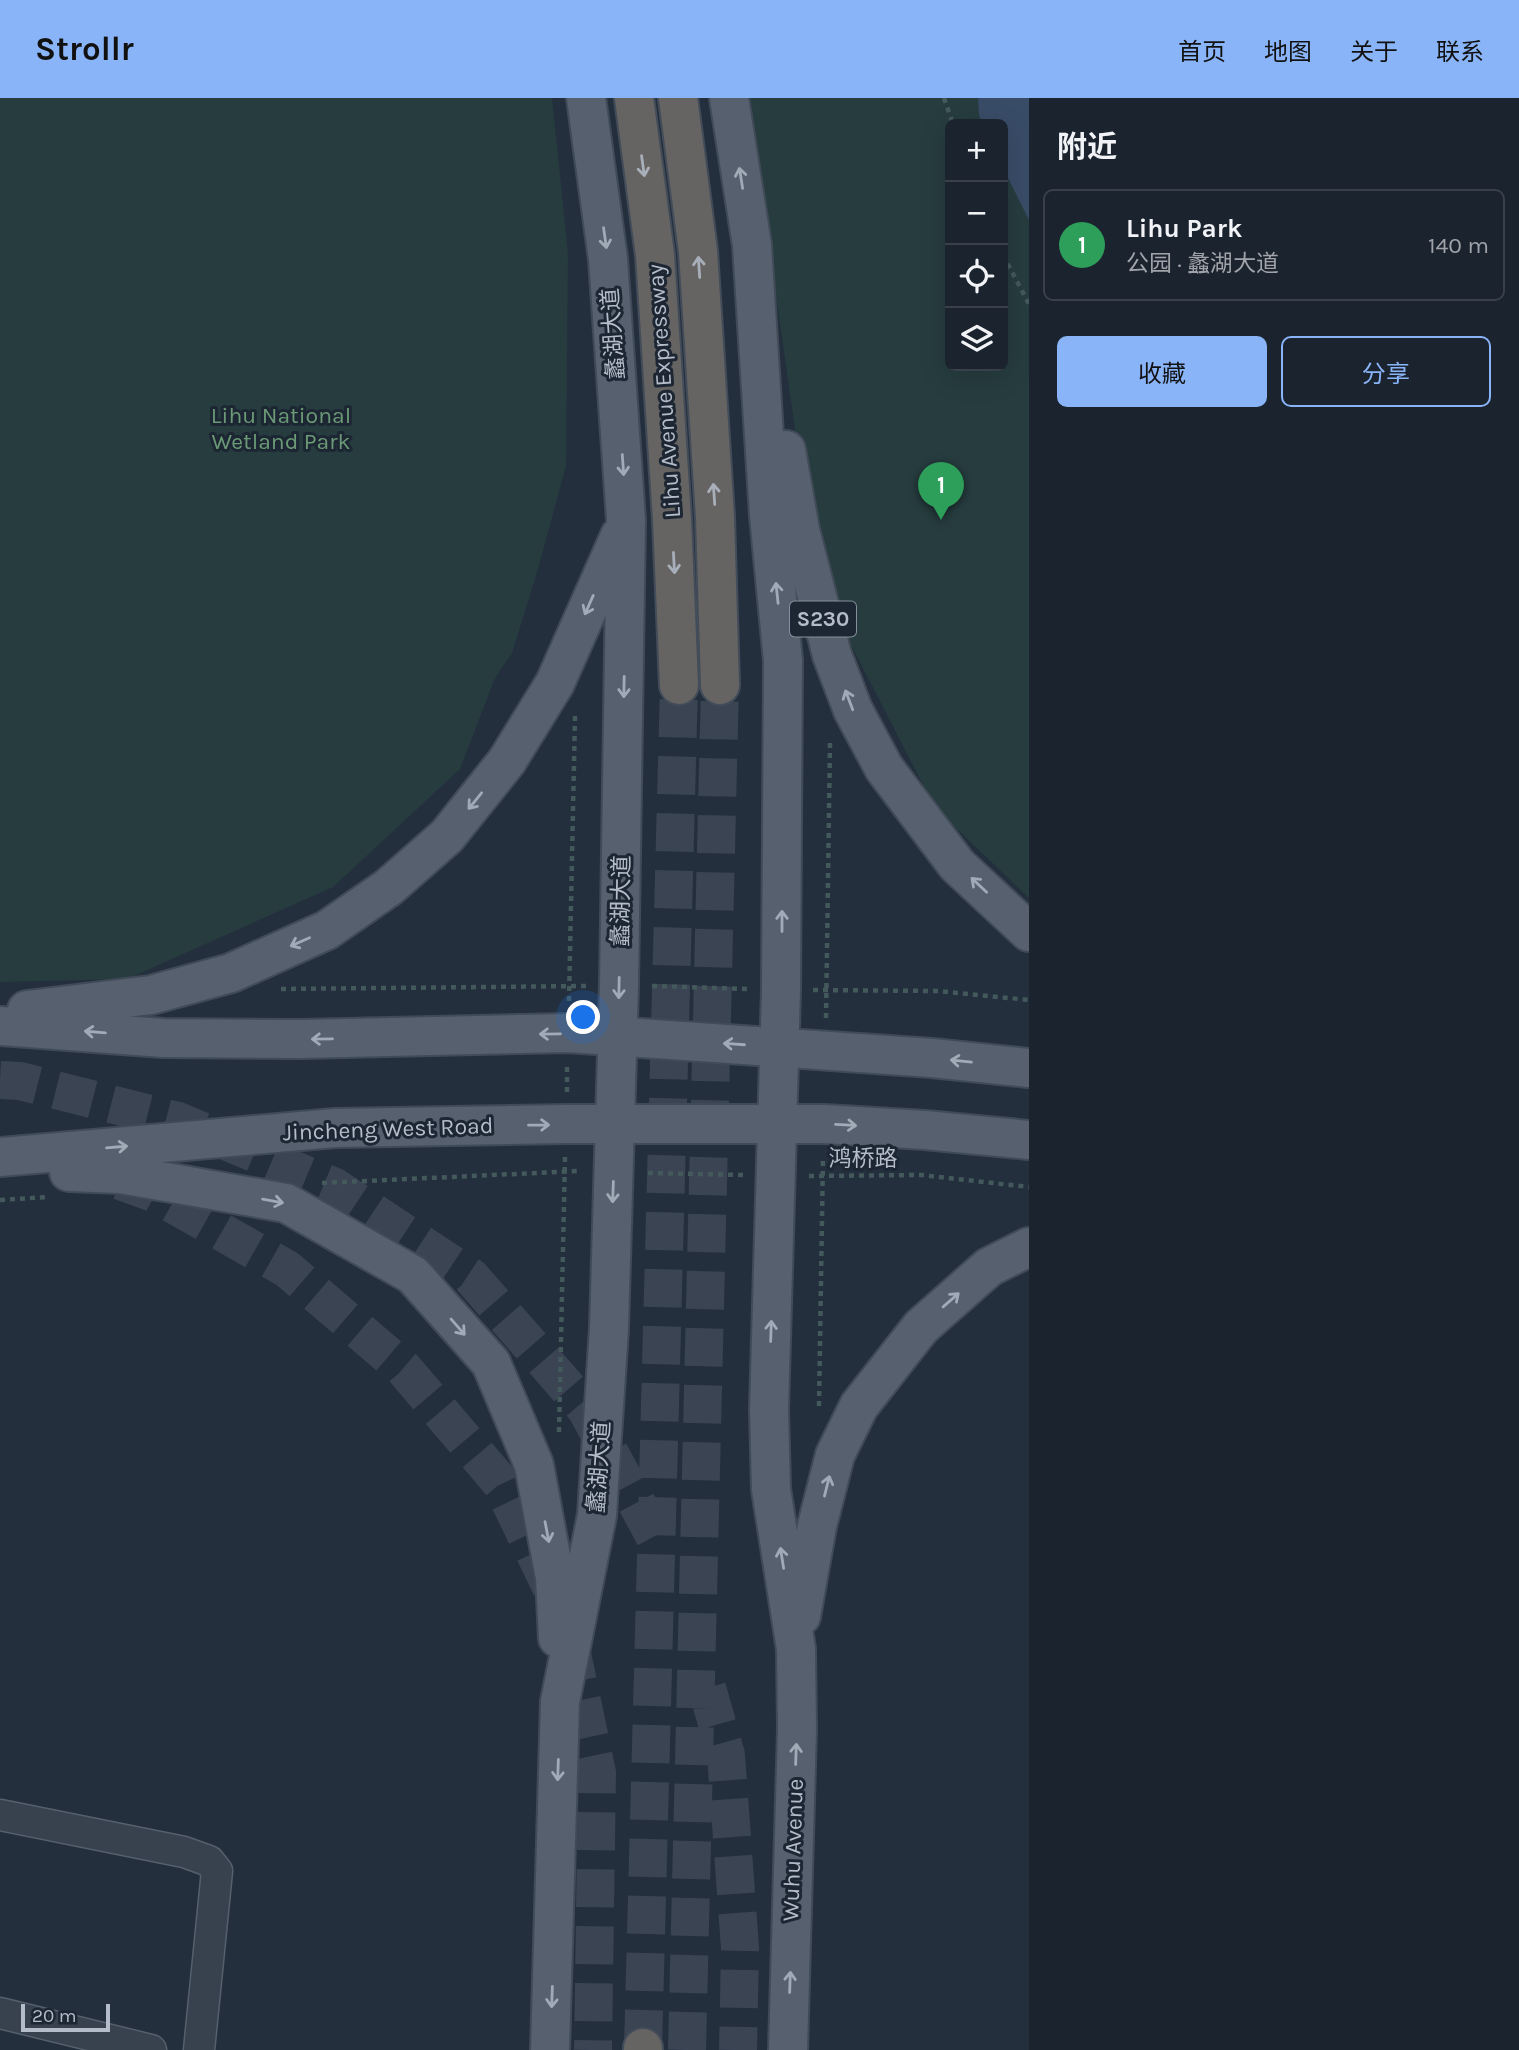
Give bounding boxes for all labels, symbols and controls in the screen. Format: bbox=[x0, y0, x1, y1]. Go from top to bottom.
text: Strollr bbox=[35, 30, 134, 68]
text: 首页 bbox=[1178, 38, 1226, 66]
text: 地图 bbox=[1264, 38, 1312, 66]
text: 关于 bbox=[1350, 38, 1398, 66]
text: 联系 bbox=[1436, 38, 1484, 66]
map controls bbox=[945, 119, 1008, 371]
button: + bbox=[945, 119, 1008, 182]
text: 附近 bbox=[1057, 129, 1117, 165]
one-way arrow bbox=[637, 154, 650, 177]
one-way arrow bbox=[734, 167, 747, 190]
button: − bbox=[945, 182, 1008, 245]
text: Lihu Park bbox=[1126, 213, 1242, 244]
one-way arrow bbox=[599, 227, 612, 249]
text: 1 bbox=[1078, 232, 1086, 259]
text: 140 m bbox=[1428, 232, 1489, 259]
button: locate bbox=[945, 245, 1008, 308]
text: 公园 · 蠡湖大道 bbox=[1126, 250, 1279, 277]
one-way arrow bbox=[692, 256, 705, 279]
street label: Lihu Avenue Expressway bbox=[642, 263, 686, 519]
street label: 蠡湖大道 bbox=[596, 287, 630, 381]
button: layers bbox=[945, 308, 1008, 371]
button: 收藏 bbox=[1057, 336, 1267, 407]
button: 分享 bbox=[1281, 336, 1491, 407]
park label: Lihu National Wetland Park bbox=[211, 402, 351, 455]
one-way arrow bbox=[616, 454, 629, 477]
pin: 1 bbox=[918, 462, 964, 520]
one-way arrow bbox=[707, 483, 720, 506]
one-way arrow bbox=[668, 552, 681, 575]
one-way arrow bbox=[770, 582, 783, 604]
one-way arrow bbox=[582, 594, 595, 615]
road number: S230 bbox=[790, 602, 856, 636]
one-way arrow bbox=[617, 675, 631, 698]
one-way arrow bbox=[842, 690, 855, 712]
one-way arrow bbox=[467, 791, 483, 809]
street label: 蠡湖大道 bbox=[607, 855, 635, 947]
one-way arrow bbox=[971, 877, 988, 894]
one-way arrow bbox=[775, 910, 789, 933]
one-way arrow bbox=[290, 936, 311, 949]
one-way arrow bbox=[612, 976, 626, 999]
your location bbox=[566, 1000, 600, 1034]
one-way arrow bbox=[84, 1025, 107, 1038]
one-way arrow bbox=[538, 1027, 561, 1040]
one-way arrow bbox=[311, 1032, 334, 1046]
one-way arrow bbox=[723, 1037, 746, 1050]
one-way arrow bbox=[950, 1054, 973, 1067]
street label: Jincheng West Road bbox=[282, 1112, 494, 1146]
one-way arrow bbox=[528, 1118, 551, 1131]
one-way arrow bbox=[834, 1119, 857, 1132]
one-way arrow bbox=[105, 1140, 128, 1153]
street label: 鸿桥路 bbox=[829, 1145, 898, 1172]
one-way arrow bbox=[606, 1180, 619, 1203]
one-way arrow bbox=[261, 1195, 284, 1208]
one-way arrow bbox=[942, 1292, 960, 1308]
one-way arrow bbox=[450, 1317, 466, 1335]
one-way arrow bbox=[765, 1320, 778, 1343]
street label: 蠡湖大道 bbox=[582, 1420, 616, 1514]
one-way arrow bbox=[821, 1475, 834, 1498]
one-way arrow bbox=[540, 1520, 554, 1543]
one-way arrow bbox=[775, 1547, 788, 1570]
one-way arrow bbox=[789, 1743, 803, 1766]
one-way arrow bbox=[551, 1758, 565, 1781]
street label: Wuhu Avenue bbox=[777, 1778, 809, 1922]
one-way arrow bbox=[783, 1971, 796, 1994]
one-way arrow bbox=[545, 1985, 558, 2008]
scale bar bbox=[21, 2001, 110, 2033]
text: 20 m bbox=[32, 2005, 77, 2027]

